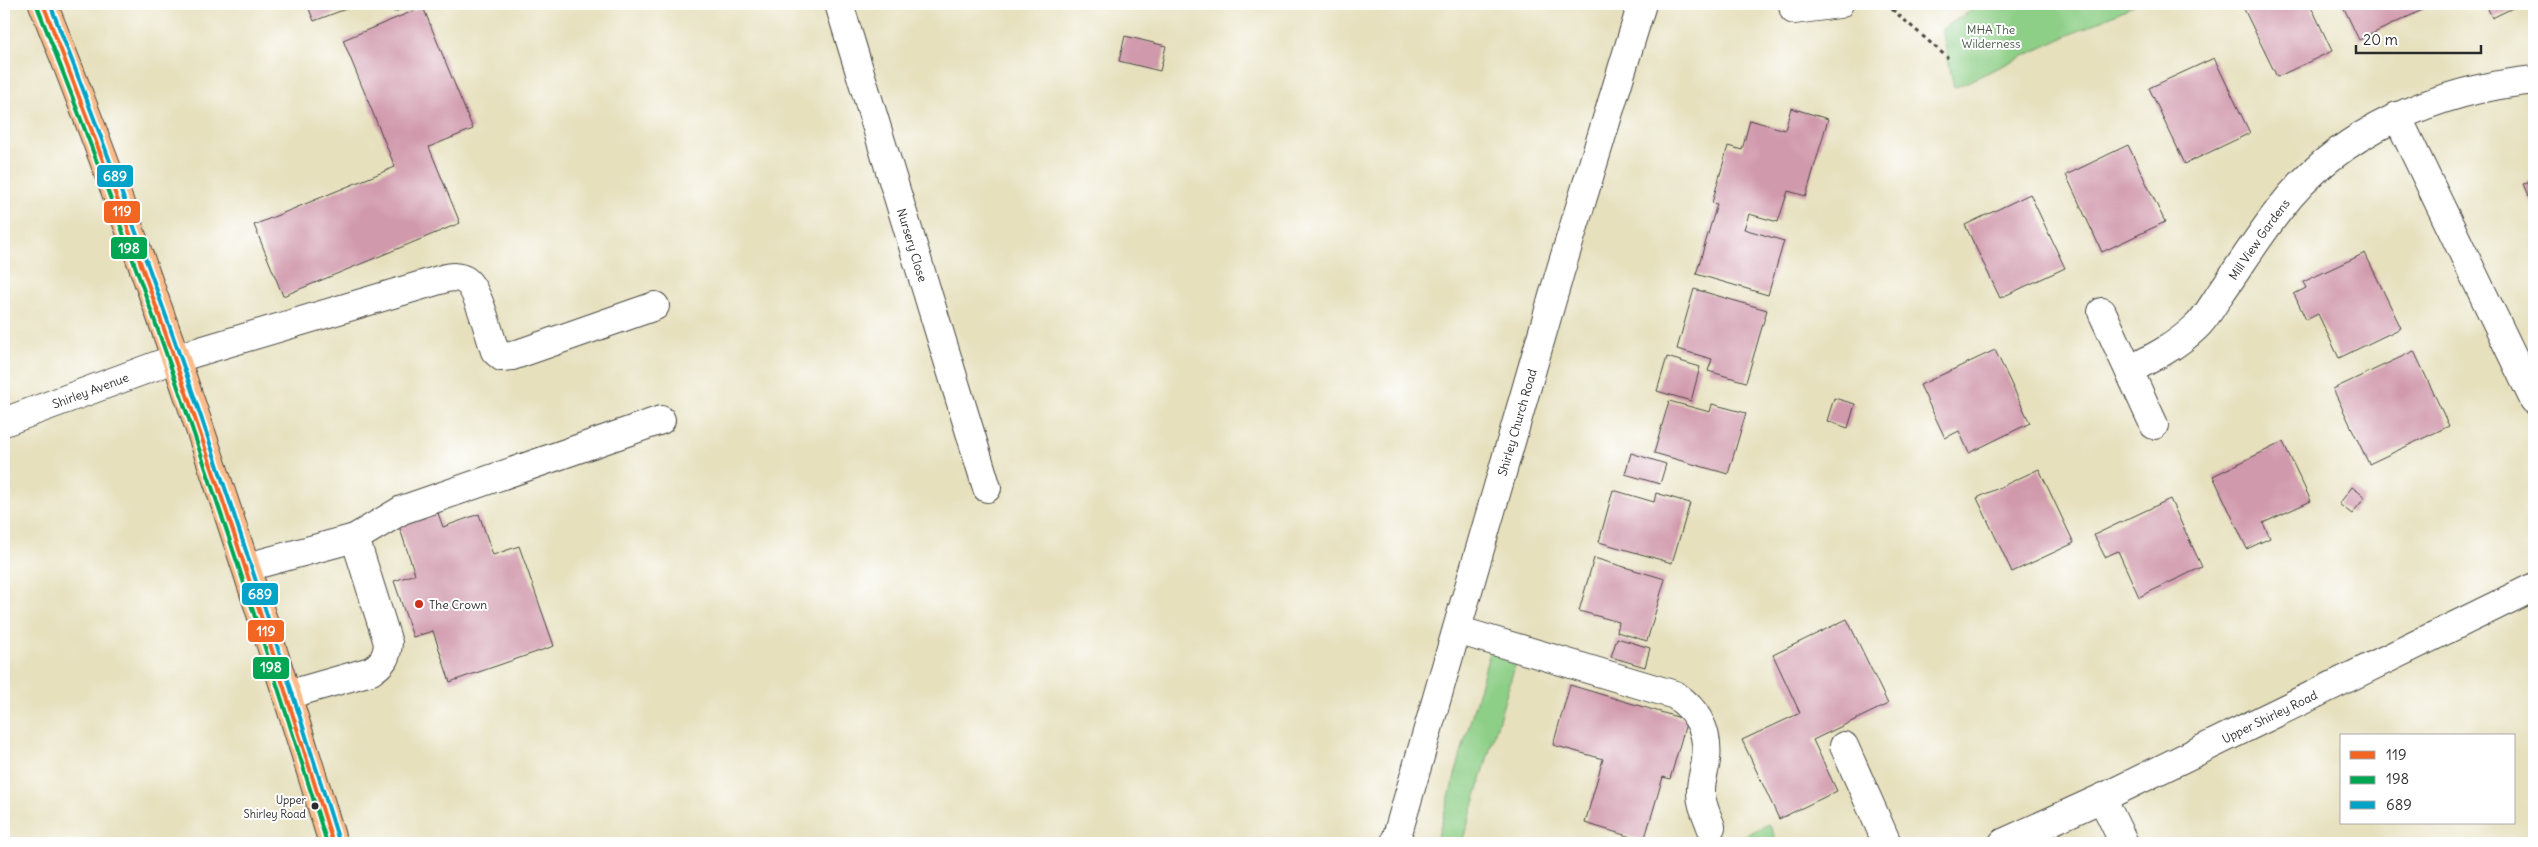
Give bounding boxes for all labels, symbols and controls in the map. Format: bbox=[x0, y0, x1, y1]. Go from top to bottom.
park label: MHA The Wilderness bbox=[1962, 22, 2020, 51]
scale bar bbox=[2356, 22, 2480, 54]
text: 20 m bbox=[2363, 30, 2398, 49]
line badge: 689 bbox=[96, 164, 134, 188]
text: 689 bbox=[103, 167, 127, 185]
street label: Mill View Gardens bbox=[2225, 195, 2293, 282]
line badge: 119 bbox=[103, 200, 141, 224]
text: 119 bbox=[112, 202, 132, 220]
street label: Nursery Close bbox=[894, 206, 931, 284]
line badge: 198 bbox=[110, 236, 148, 260]
text: 198 bbox=[118, 239, 140, 257]
street label: Shirley Church Road bbox=[1494, 367, 1539, 478]
street label: Shirley Avenue bbox=[50, 369, 131, 411]
line badge: 689 bbox=[241, 582, 279, 606]
text: 689 bbox=[248, 585, 272, 603]
place label: The Crown bbox=[429, 597, 487, 612]
marker: The Crown bbox=[413, 598, 425, 610]
line badge: 119 bbox=[247, 619, 285, 643]
text: 119 bbox=[256, 622, 276, 640]
line badge: 198 bbox=[252, 656, 290, 680]
text: 198 bbox=[260, 658, 282, 676]
street label: Upper Shirley Road bbox=[2219, 687, 2319, 746]
legend bbox=[2340, 734, 2516, 824]
text: 119 bbox=[2386, 745, 2407, 764]
text: 198 bbox=[2386, 769, 2409, 788]
place label: Upper Shirley Road bbox=[244, 793, 307, 821]
text: 689 bbox=[2386, 795, 2412, 814]
marker: Upper Shirley Road bbox=[310, 801, 320, 811]

